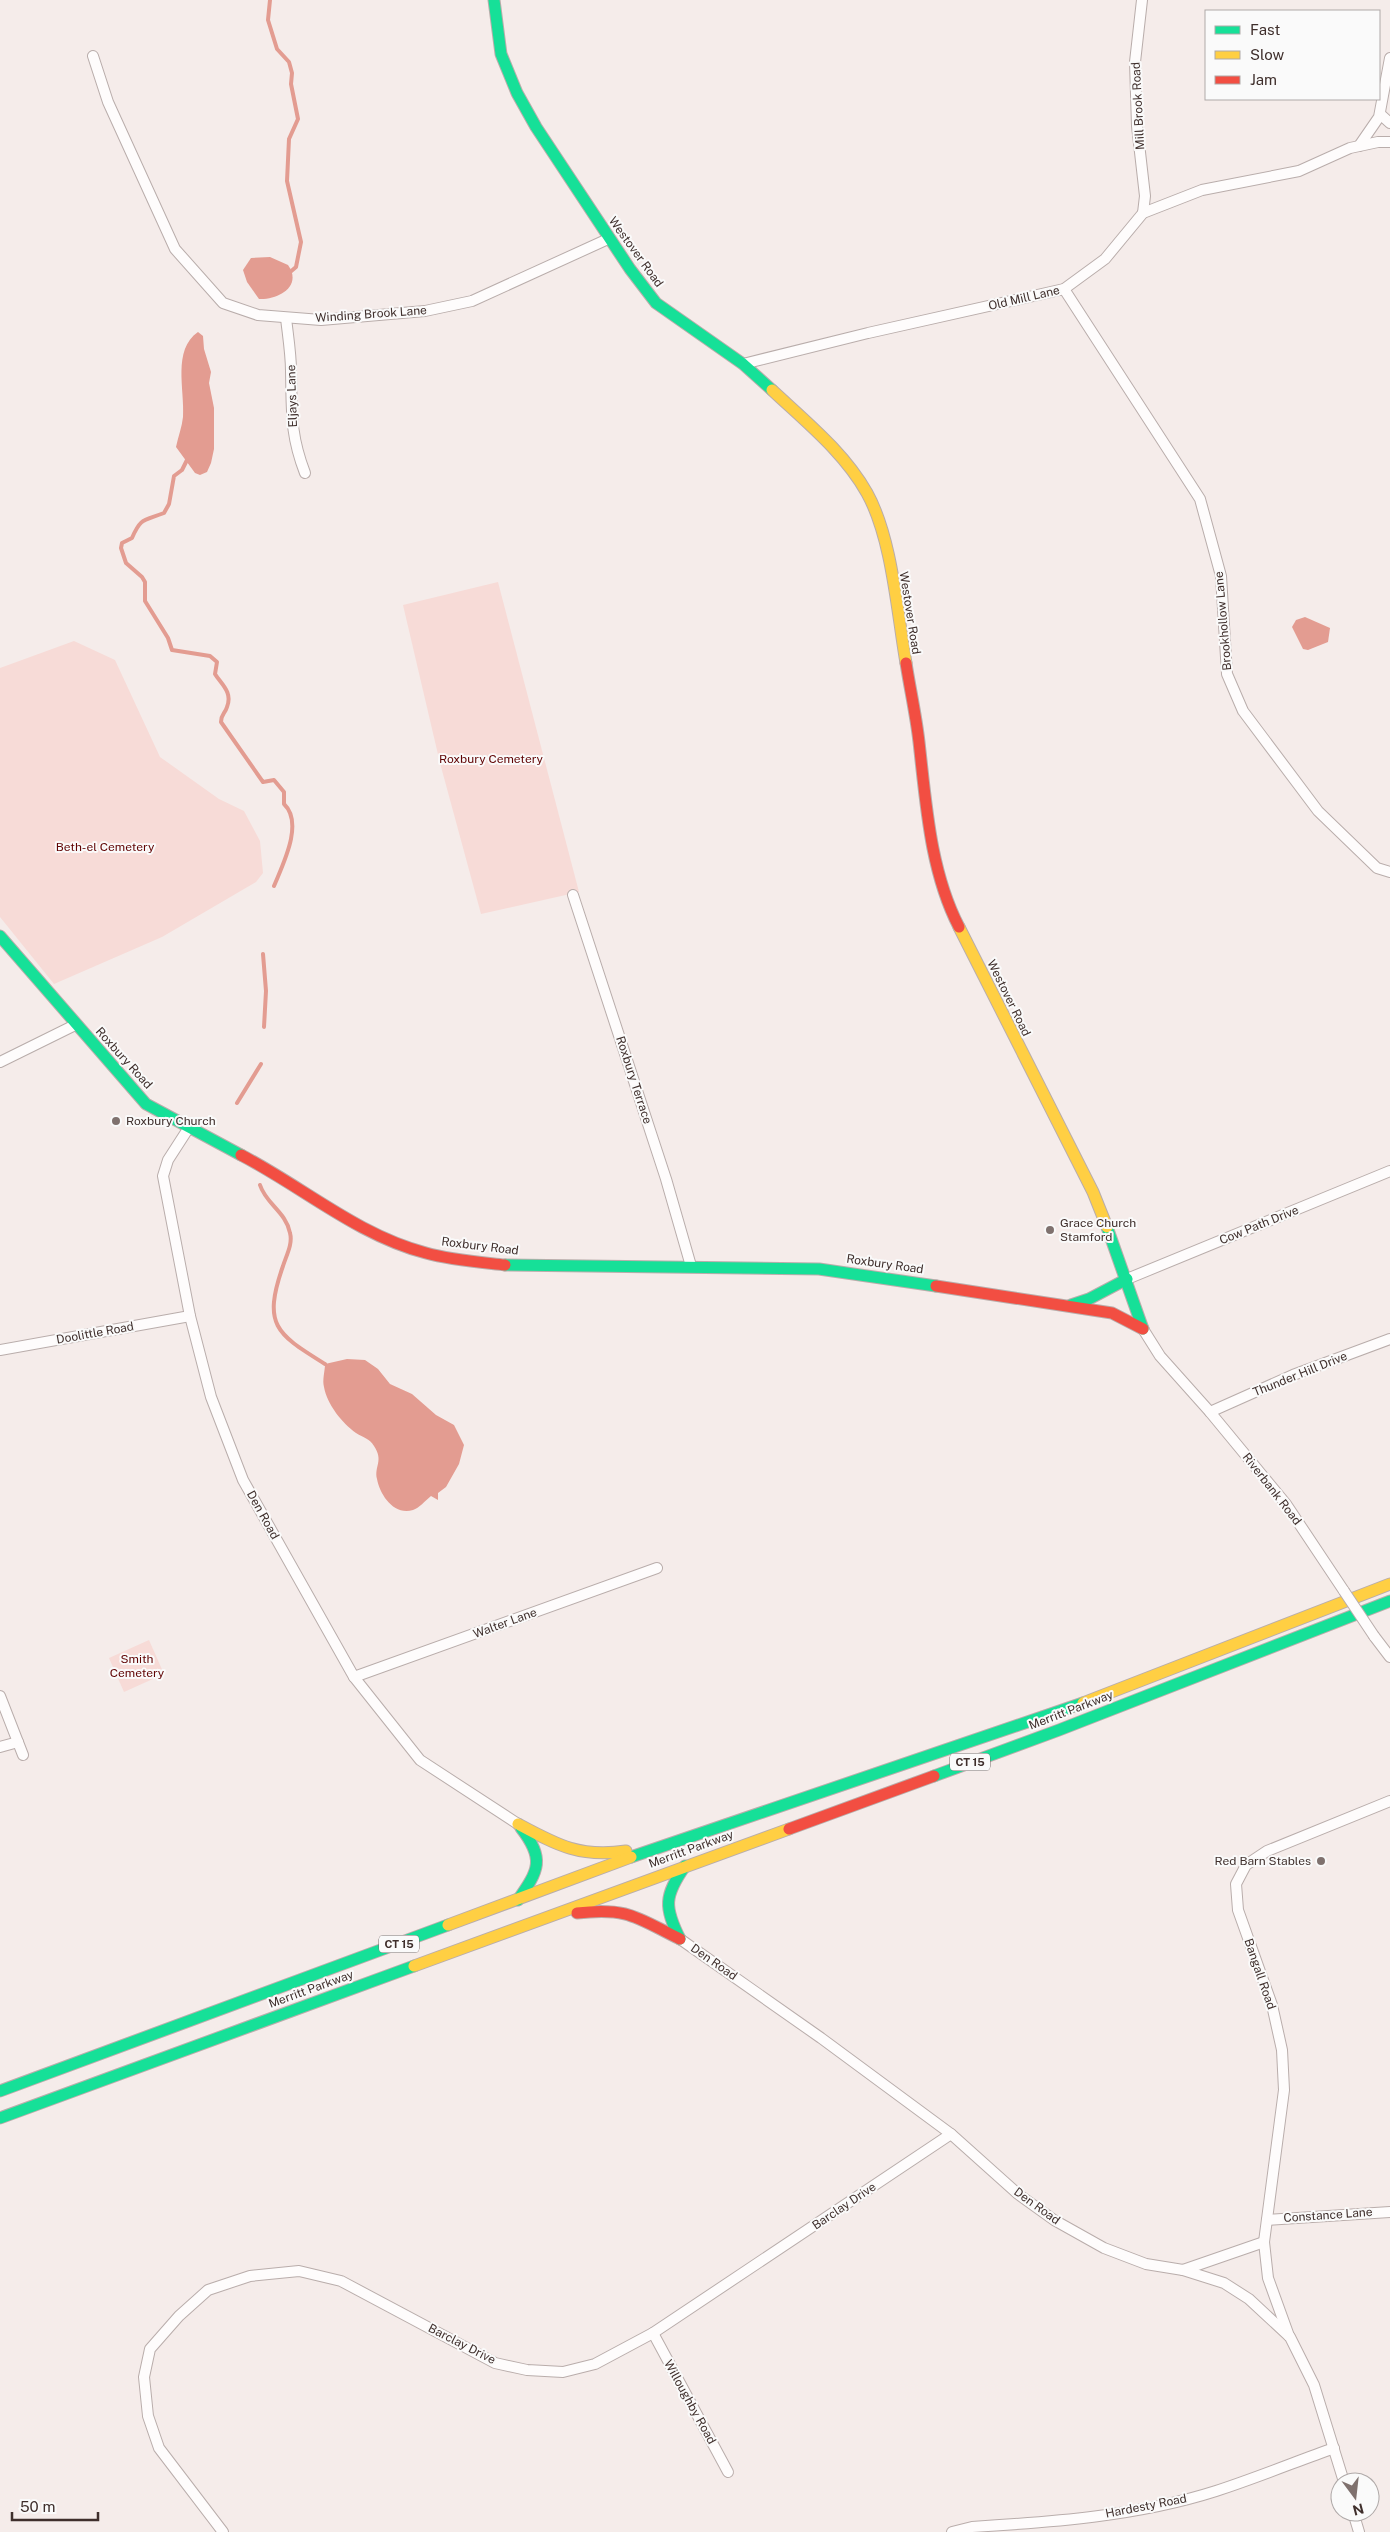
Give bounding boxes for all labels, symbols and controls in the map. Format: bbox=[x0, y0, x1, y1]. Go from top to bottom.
legend bbox=[1205, 10, 1380, 100]
text: Fast bbox=[1250, 21, 1280, 38]
text: Slow bbox=[1250, 46, 1285, 63]
street label: Mill Brook Road bbox=[1129, 62, 1147, 150]
text: Jam bbox=[1250, 71, 1277, 88]
street label: Westover Road bbox=[606, 214, 666, 290]
street label: Old Mill Lane bbox=[987, 283, 1061, 313]
street label: Winding Brook Lane bbox=[315, 303, 428, 325]
street label: Eljays Lane bbox=[284, 364, 300, 428]
street label: Westover Road bbox=[897, 571, 923, 655]
street label: Brookhollow Lane bbox=[1212, 571, 1234, 671]
park label: Roxbury Cemetery bbox=[439, 752, 544, 766]
park label: Beth-el Cemetery bbox=[56, 840, 155, 854]
street label: Westover Road bbox=[984, 957, 1034, 1039]
street label: Roxbury Road bbox=[93, 1024, 155, 1092]
street label: Roxbury Terrace bbox=[613, 1034, 655, 1126]
place label: Roxbury Church bbox=[126, 1114, 216, 1128]
marker: Roxbury Church bbox=[110, 1115, 122, 1127]
street label: Cow Path Drive bbox=[1217, 1203, 1301, 1247]
place label: Grace Church Stamford bbox=[1060, 1216, 1136, 1244]
marker: Grace Church Stamford bbox=[1044, 1224, 1056, 1236]
street label: Roxbury Road bbox=[441, 1234, 519, 1258]
street label: Roxbury Road bbox=[845, 1252, 925, 1276]
street label: Doolittle Road bbox=[55, 1319, 135, 1347]
street label: Thunder Hill Drive bbox=[1251, 1349, 1349, 1399]
street label: Riverbank Road bbox=[1240, 1450, 1304, 1528]
street label: Den Road bbox=[244, 1488, 282, 1542]
street label: Walter Lane bbox=[471, 1605, 539, 1641]
park label: Smith Cemetery bbox=[110, 1652, 165, 1680]
street label: Merritt Parkway bbox=[1027, 1687, 1116, 1733]
road number: CT 15 bbox=[950, 1754, 990, 1770]
street label: Merritt Parkway bbox=[647, 1827, 736, 1871]
place label: Red Barn Stables bbox=[1215, 1854, 1311, 1868]
marker: Red Barn Stables bbox=[1315, 1855, 1327, 1867]
road number: CT 15 bbox=[379, 1936, 419, 1952]
street label: Bangall Road bbox=[1241, 1937, 1279, 2011]
street label: Den Road bbox=[688, 1941, 740, 1983]
street label: Merritt Parkway bbox=[267, 1967, 356, 2011]
street label: Barclay Drive bbox=[810, 2179, 879, 2232]
street label: Den Road bbox=[1011, 2185, 1063, 2227]
street label: Constance Lane bbox=[1283, 2205, 1373, 2225]
street label: Barclay Drive bbox=[426, 2321, 498, 2367]
street label: Willoughby Road bbox=[661, 2357, 719, 2447]
north arrow bbox=[1330, 2472, 1380, 2522]
scale bar bbox=[12, 2490, 99, 2522]
street label: Hardesty Road bbox=[1104, 2491, 1188, 2521]
text: 50 m bbox=[20, 2498, 55, 2515]
text: N bbox=[1351, 2500, 1366, 2519]

